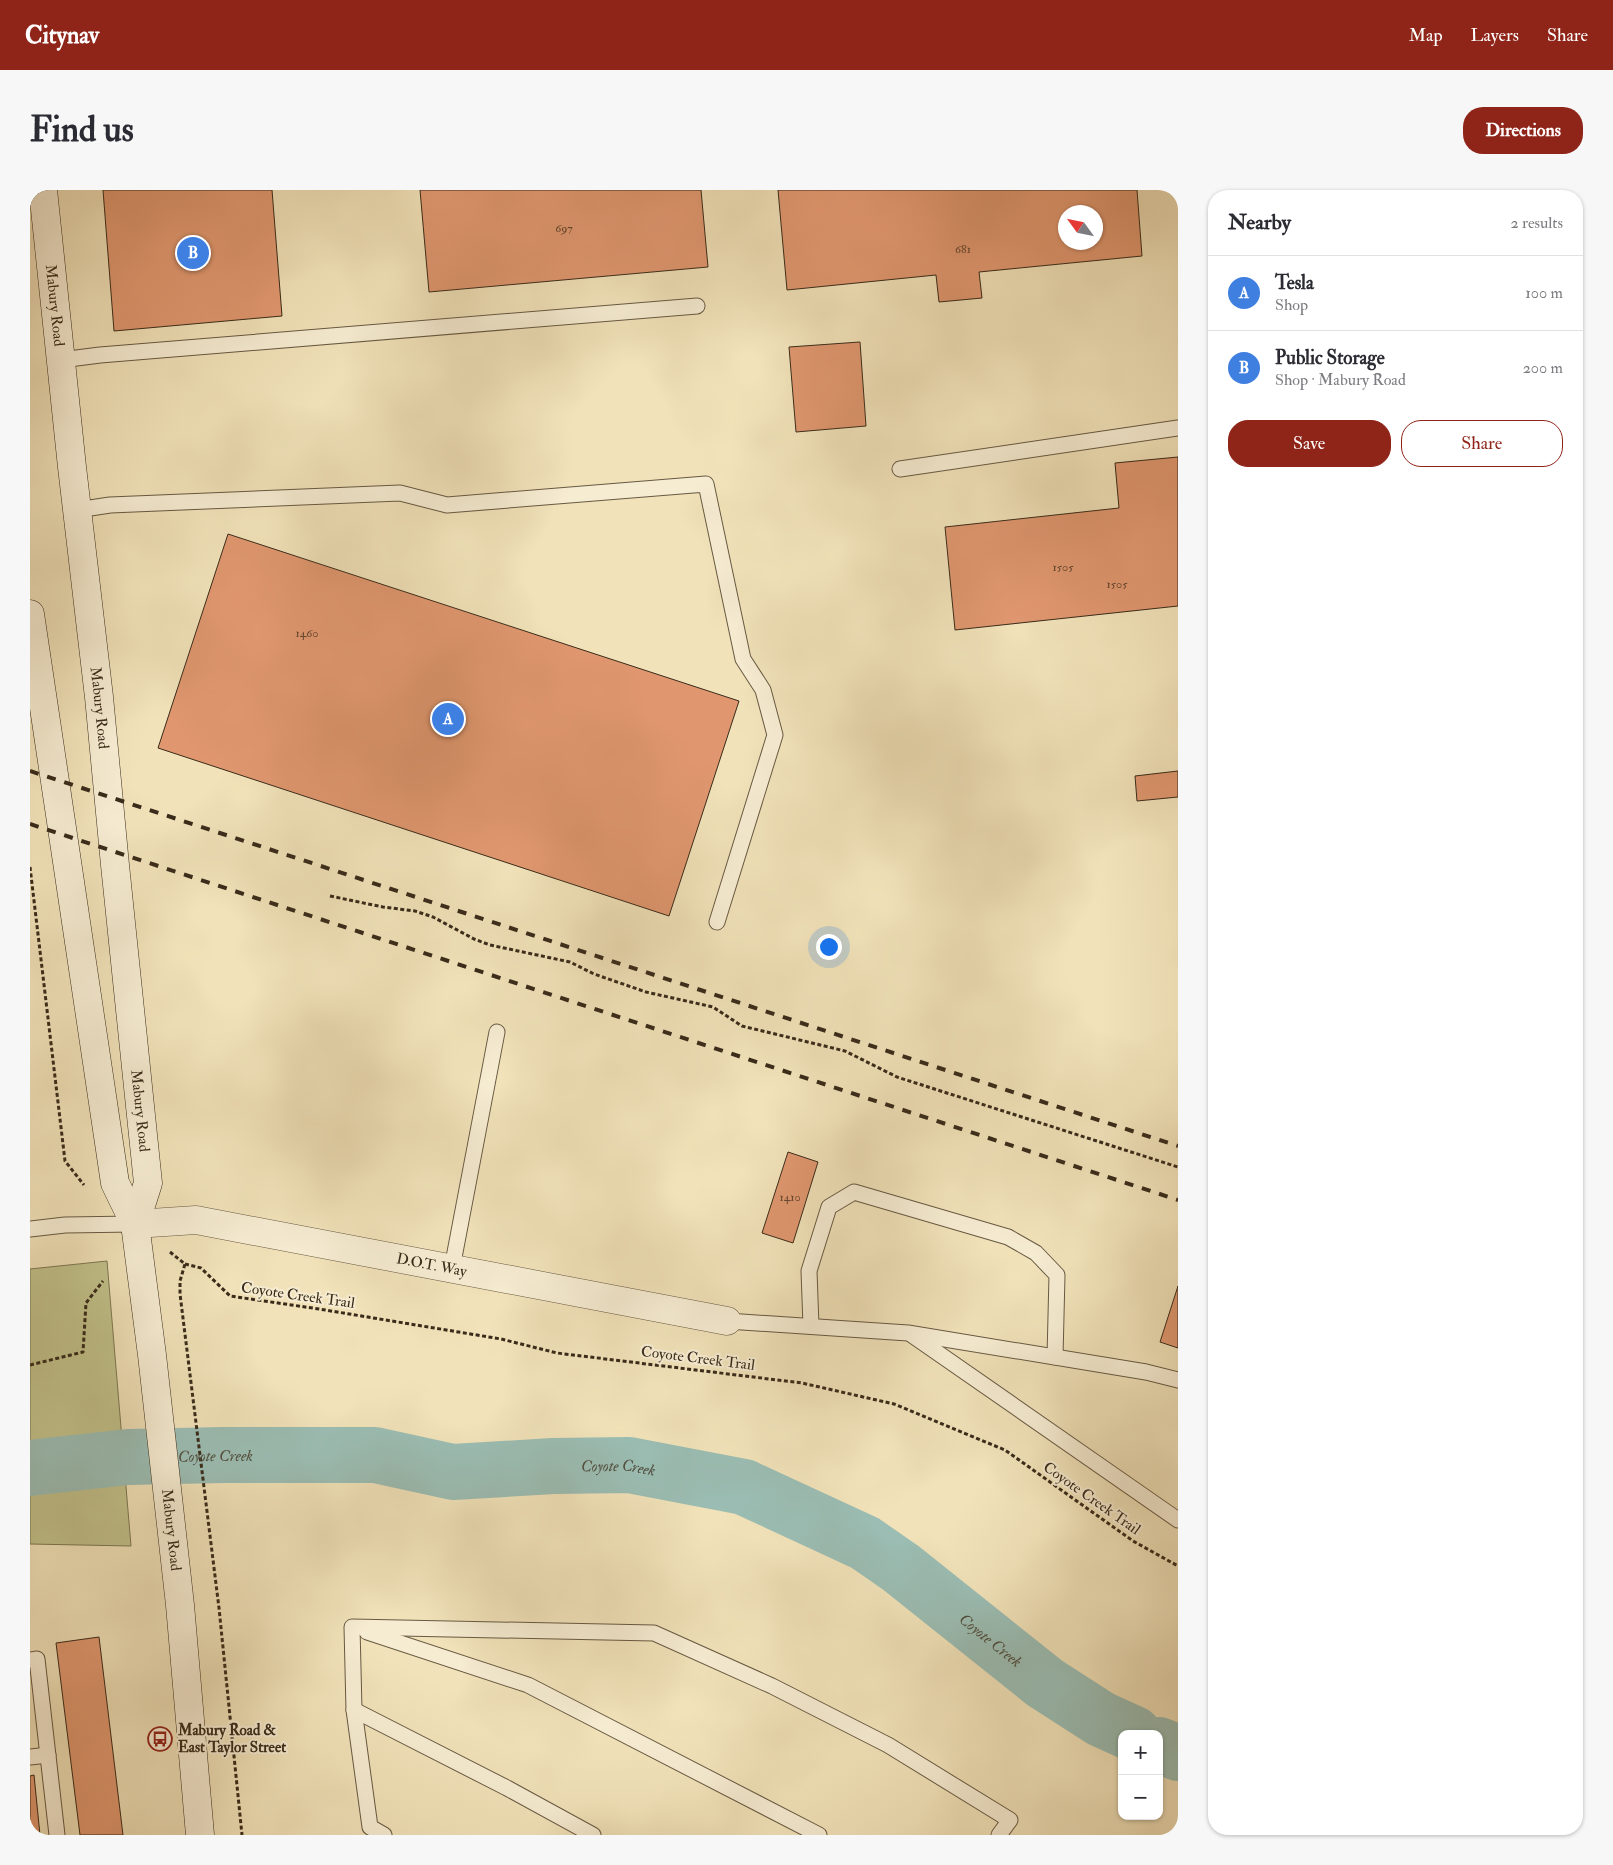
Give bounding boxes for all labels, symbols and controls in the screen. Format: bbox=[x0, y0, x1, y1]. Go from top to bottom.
text: Citynav bbox=[25, 20, 99, 51]
text: Map bbox=[1409, 24, 1443, 47]
text: Layers bbox=[1471, 24, 1519, 47]
text: Share bbox=[1547, 24, 1588, 47]
button: Directions bbox=[1463, 107, 1583, 154]
text: Find us bbox=[30, 108, 134, 152]
north arrow bbox=[1058, 205, 1103, 250]
text: Nearby bbox=[1228, 209, 1291, 236]
text: 2 results bbox=[1510, 213, 1563, 233]
house number: 697 bbox=[555, 221, 573, 236]
pin: B bbox=[177, 234, 209, 272]
house number: 681 bbox=[955, 242, 971, 257]
street label: Mabury Road bbox=[41, 263, 68, 348]
text: Tesla bbox=[1275, 271, 1314, 295]
text: A bbox=[1239, 283, 1249, 303]
text: 100 m bbox=[1525, 283, 1563, 303]
text: Shop bbox=[1275, 295, 1308, 315]
text: Public Storage bbox=[1275, 346, 1385, 370]
text: B bbox=[1239, 358, 1249, 378]
text: 200 m bbox=[1523, 358, 1563, 378]
text: Shop · Mabury Road bbox=[1275, 370, 1406, 390]
button: Save bbox=[1228, 420, 1391, 467]
button: Share bbox=[1401, 420, 1563, 467]
house number: 1505 bbox=[1053, 560, 1074, 575]
house number: 1505 bbox=[1107, 577, 1128, 592]
house number: 1460 bbox=[296, 626, 318, 641]
street label: Mabury Road bbox=[86, 666, 113, 750]
pin: A bbox=[432, 700, 464, 738]
your location bbox=[816, 934, 842, 960]
street label: Mabury Road bbox=[126, 1069, 154, 1153]
house number: 1410 bbox=[779, 1190, 801, 1205]
street label: D.O.T. Way bbox=[395, 1249, 469, 1281]
street label: Coyote Creek Trail bbox=[240, 1278, 356, 1313]
street label: Coyote Creek Trail bbox=[640, 1342, 756, 1375]
water label: Coyote Creek bbox=[178, 1446, 253, 1467]
water label: Coyote Creek bbox=[581, 1456, 657, 1481]
street label: Coyote Creek Trail bbox=[1039, 1458, 1144, 1539]
street label: Mabury Road bbox=[157, 1488, 185, 1573]
water label: Coyote Creek bbox=[955, 1609, 1026, 1672]
place label: Mabury Road & East Taylor Street bbox=[177, 1721, 286, 1758]
bus stop icon: Mabury Road & East Taylor Street bbox=[147, 1726, 173, 1752]
map controls bbox=[1118, 1730, 1163, 1820]
button: + bbox=[1118, 1730, 1163, 1775]
button: − bbox=[1118, 1775, 1163, 1820]

